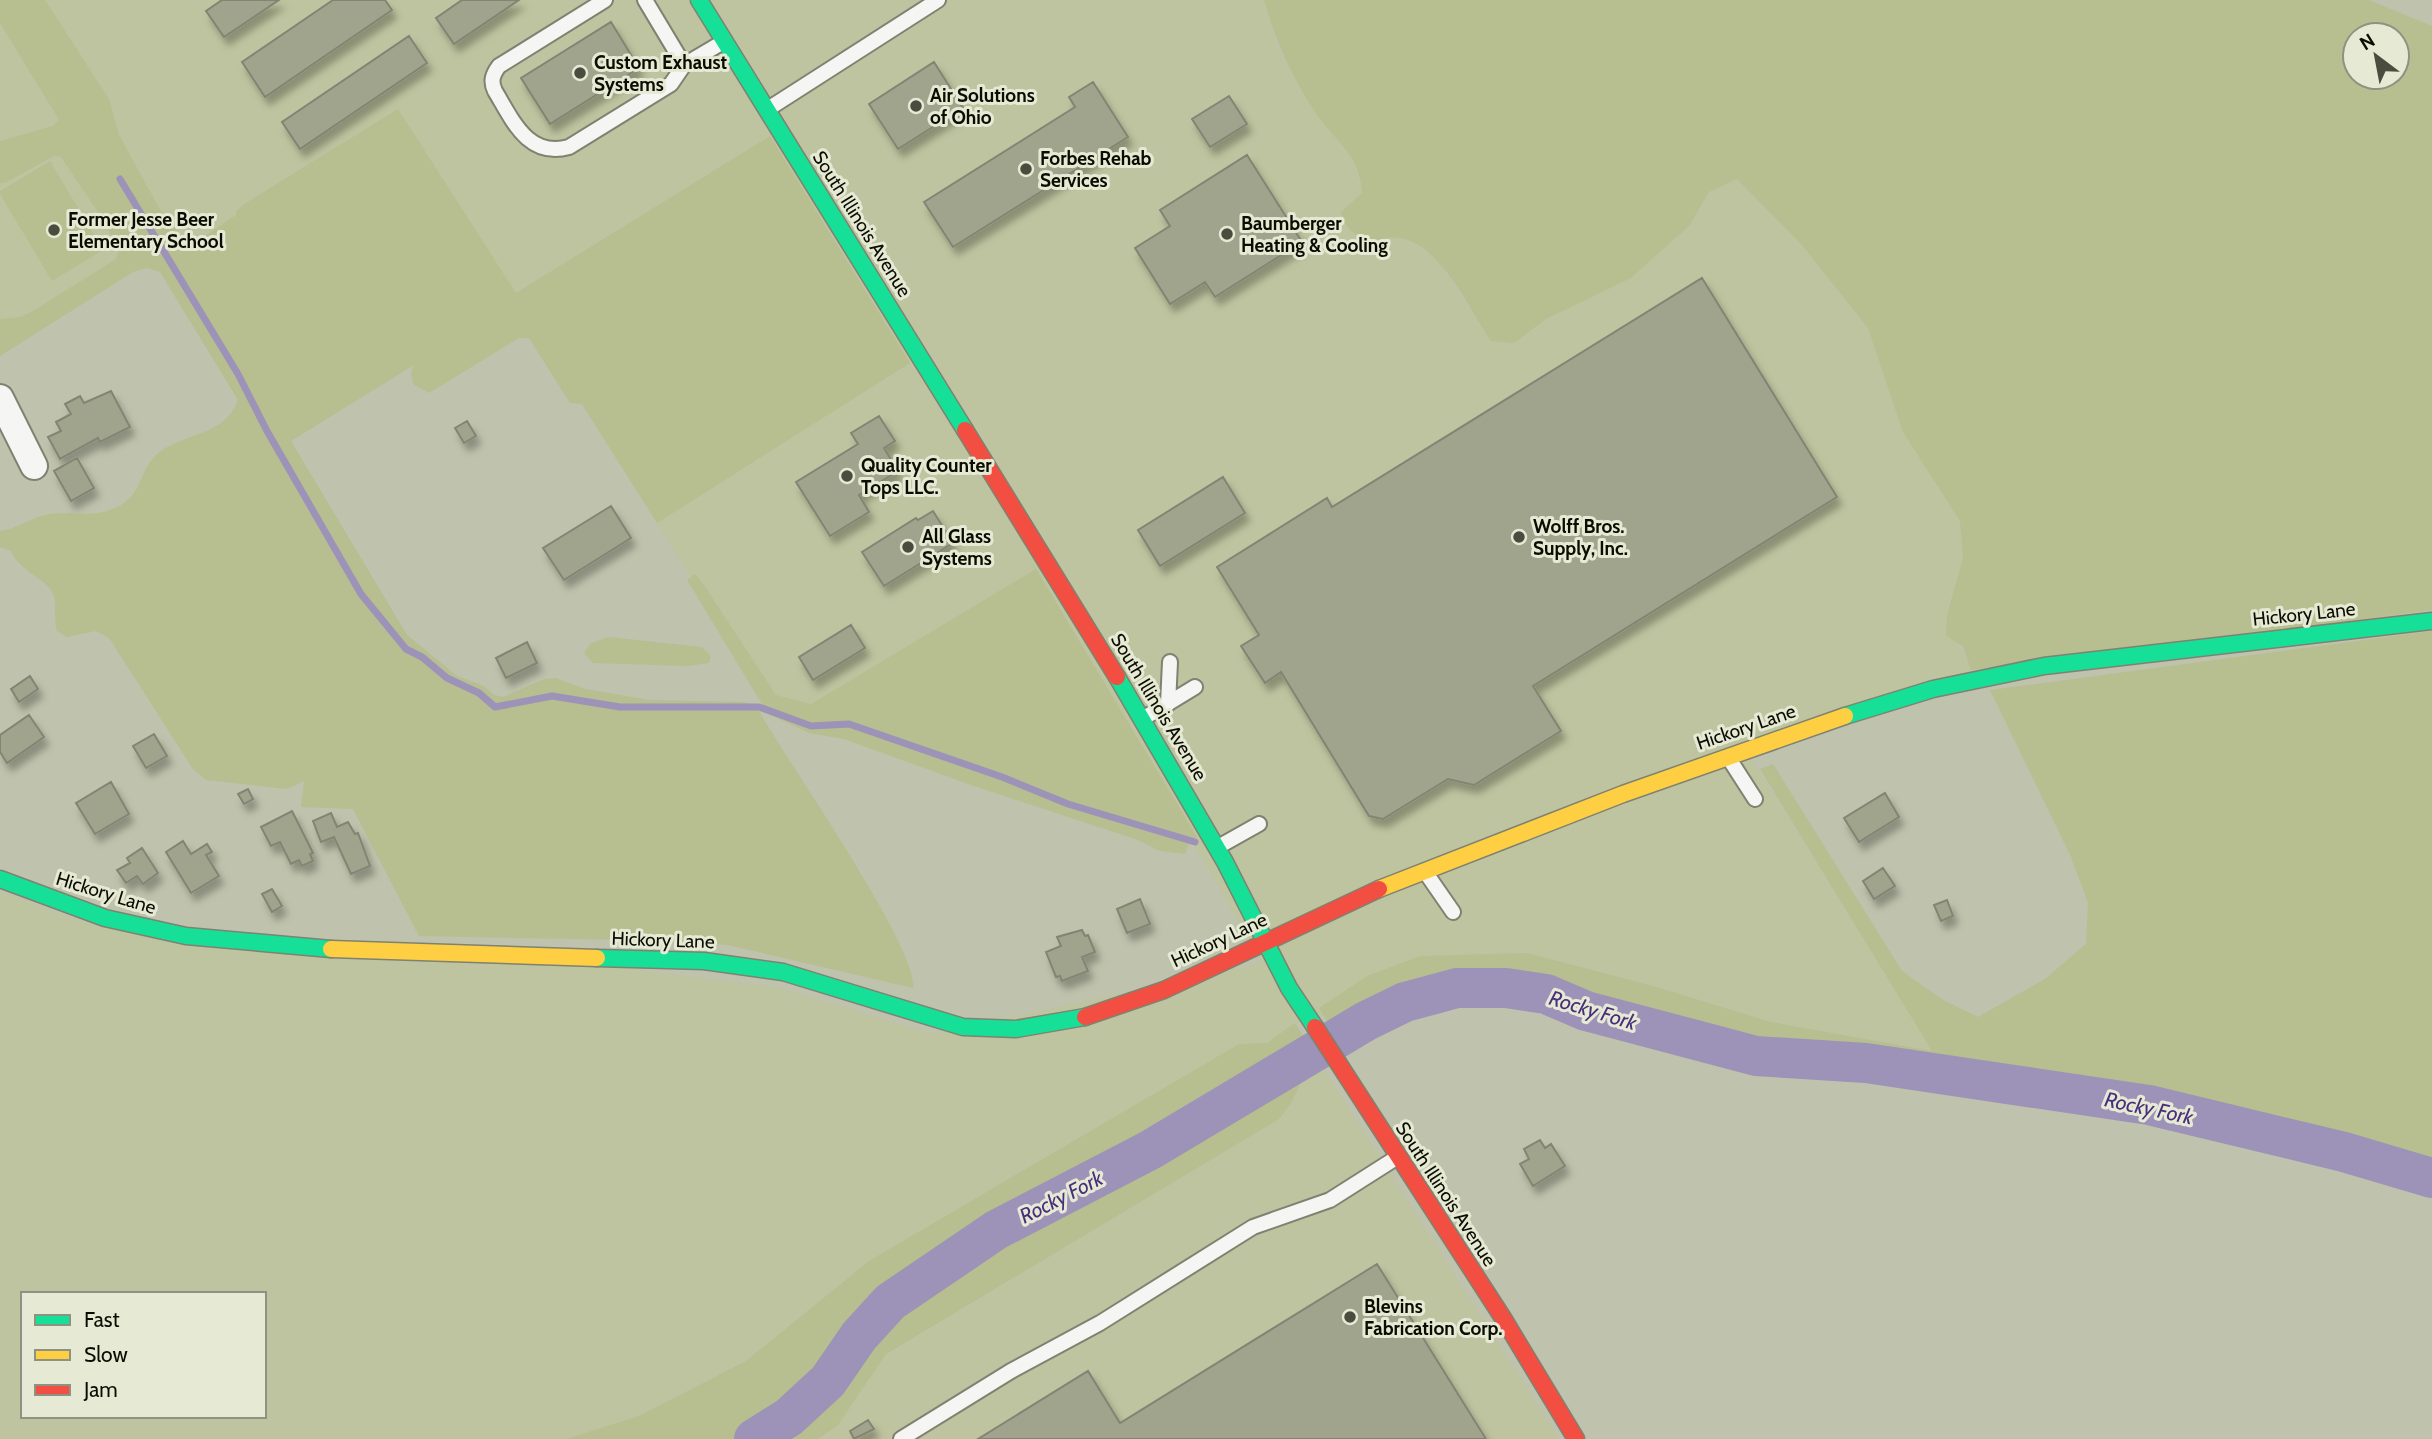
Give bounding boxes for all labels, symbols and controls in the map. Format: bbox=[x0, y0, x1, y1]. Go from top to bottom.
north arrow bbox=[2341, 21, 2411, 91]
text: N bbox=[2355, 29, 2379, 55]
place label: Custom Exhaust Systems bbox=[594, 51, 728, 96]
marker: Custom Exhaust Systems bbox=[572, 65, 588, 81]
place label: Air Solutions of Ohio bbox=[930, 84, 1035, 129]
marker: Air Solutions of Ohio bbox=[908, 98, 924, 114]
street label: South Illinois Avenue bbox=[808, 147, 916, 301]
place label: Forbes Rehab Services bbox=[1040, 147, 1152, 192]
marker: Forbes Rehab Services bbox=[1018, 161, 1034, 177]
place label: Former Jesse Beer Elementary School bbox=[68, 208, 224, 253]
place label: Baumberger Heating & Cooling bbox=[1241, 212, 1388, 257]
marker: Former Jesse Beer Elementary School bbox=[46, 222, 62, 238]
marker: Baumberger Heating & Cooling bbox=[1219, 226, 1235, 242]
place label: Quality Counter Tops LLC. bbox=[861, 454, 992, 499]
marker: Quality Counter Tops LLC. bbox=[839, 468, 855, 484]
place label: Wolff Bros. Supply, Inc. bbox=[1533, 515, 1628, 560]
place label: All Glass Systems bbox=[922, 525, 992, 570]
marker: Wolff Bros. Supply, Inc. bbox=[1511, 529, 1527, 545]
marker: All Glass Systems bbox=[900, 539, 916, 555]
street label: Hickory Lane bbox=[2251, 597, 2357, 631]
street label: South Illinois Avenue bbox=[1106, 629, 1212, 785]
street label: Hickory Lane bbox=[1693, 699, 1799, 755]
street label: Hickory Lane bbox=[53, 867, 159, 919]
street label: Hickory Lane bbox=[1167, 908, 1271, 972]
street label: Hickory Lane bbox=[611, 927, 715, 953]
water label: Rocky Fork bbox=[1546, 985, 1641, 1035]
water label: Rocky Fork bbox=[2102, 1086, 2197, 1130]
street label: South Illinois Avenue bbox=[1391, 1117, 1501, 1271]
water label: Rocky Fork bbox=[1015, 1165, 1108, 1229]
legend bbox=[21, 1292, 266, 1418]
place label: Blevins Fabrication Corp. bbox=[1364, 1295, 1503, 1340]
text: Fast bbox=[84, 1307, 120, 1332]
marker: Blevins Fabrication Corp. bbox=[1342, 1309, 1358, 1325]
text: Slow bbox=[84, 1342, 128, 1367]
text: Jam bbox=[83, 1377, 118, 1402]

